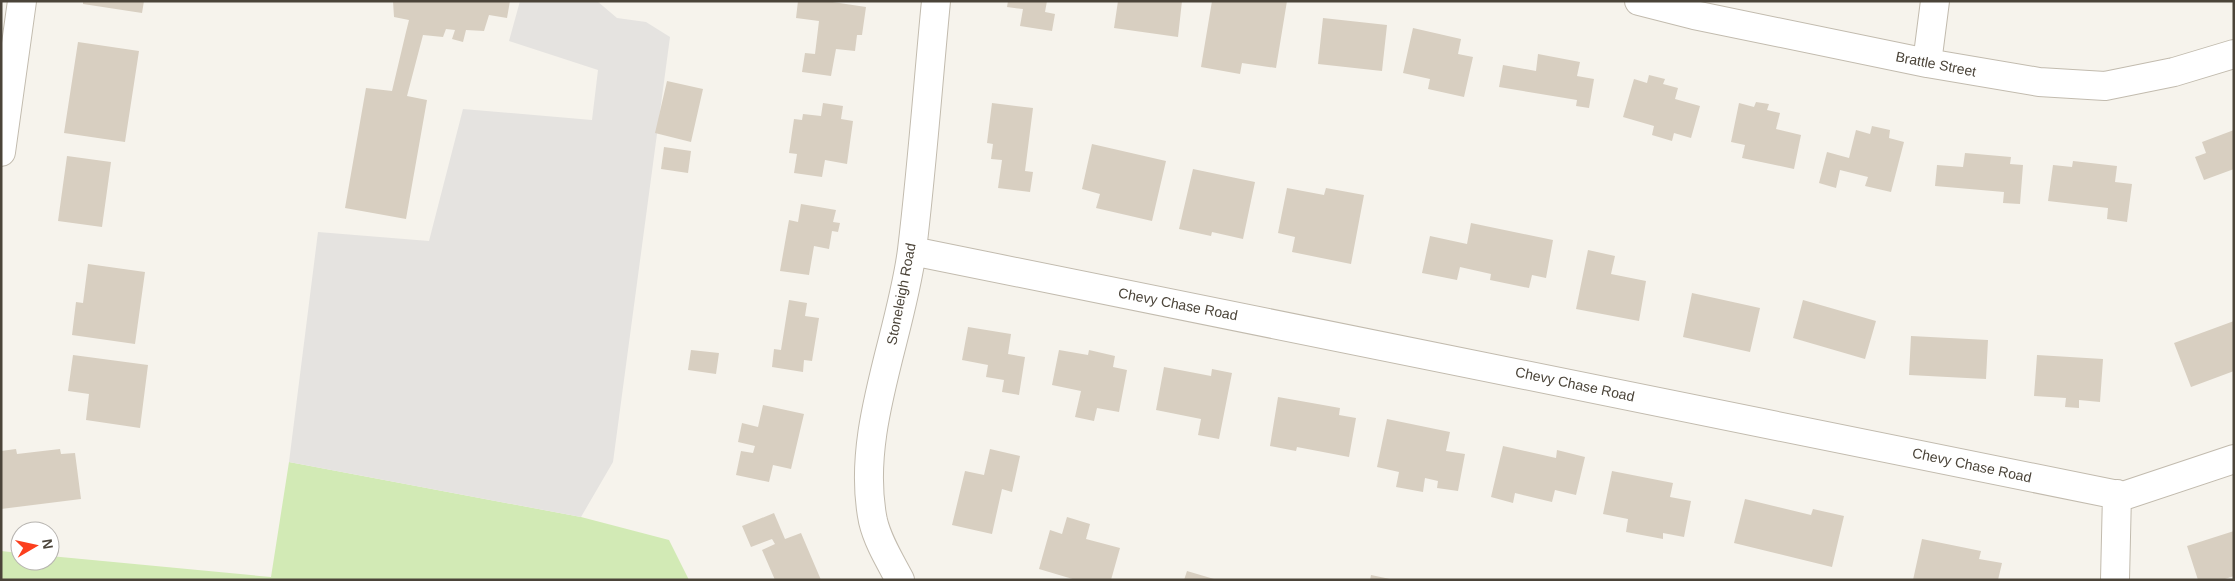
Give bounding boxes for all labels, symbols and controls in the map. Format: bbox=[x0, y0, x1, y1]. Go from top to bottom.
street label: Brattle Street bbox=[1894, 48, 1978, 80]
street label: Stoneleigh Road bbox=[883, 242, 919, 346]
street label: Chevy Chase Road bbox=[1117, 285, 1239, 323]
street label: Chevy Chase Road bbox=[1514, 364, 1636, 404]
street label: Chevy Chase Road bbox=[1911, 445, 2033, 485]
north arrow bbox=[10, 521, 60, 571]
text: N bbox=[39, 538, 57, 550]

